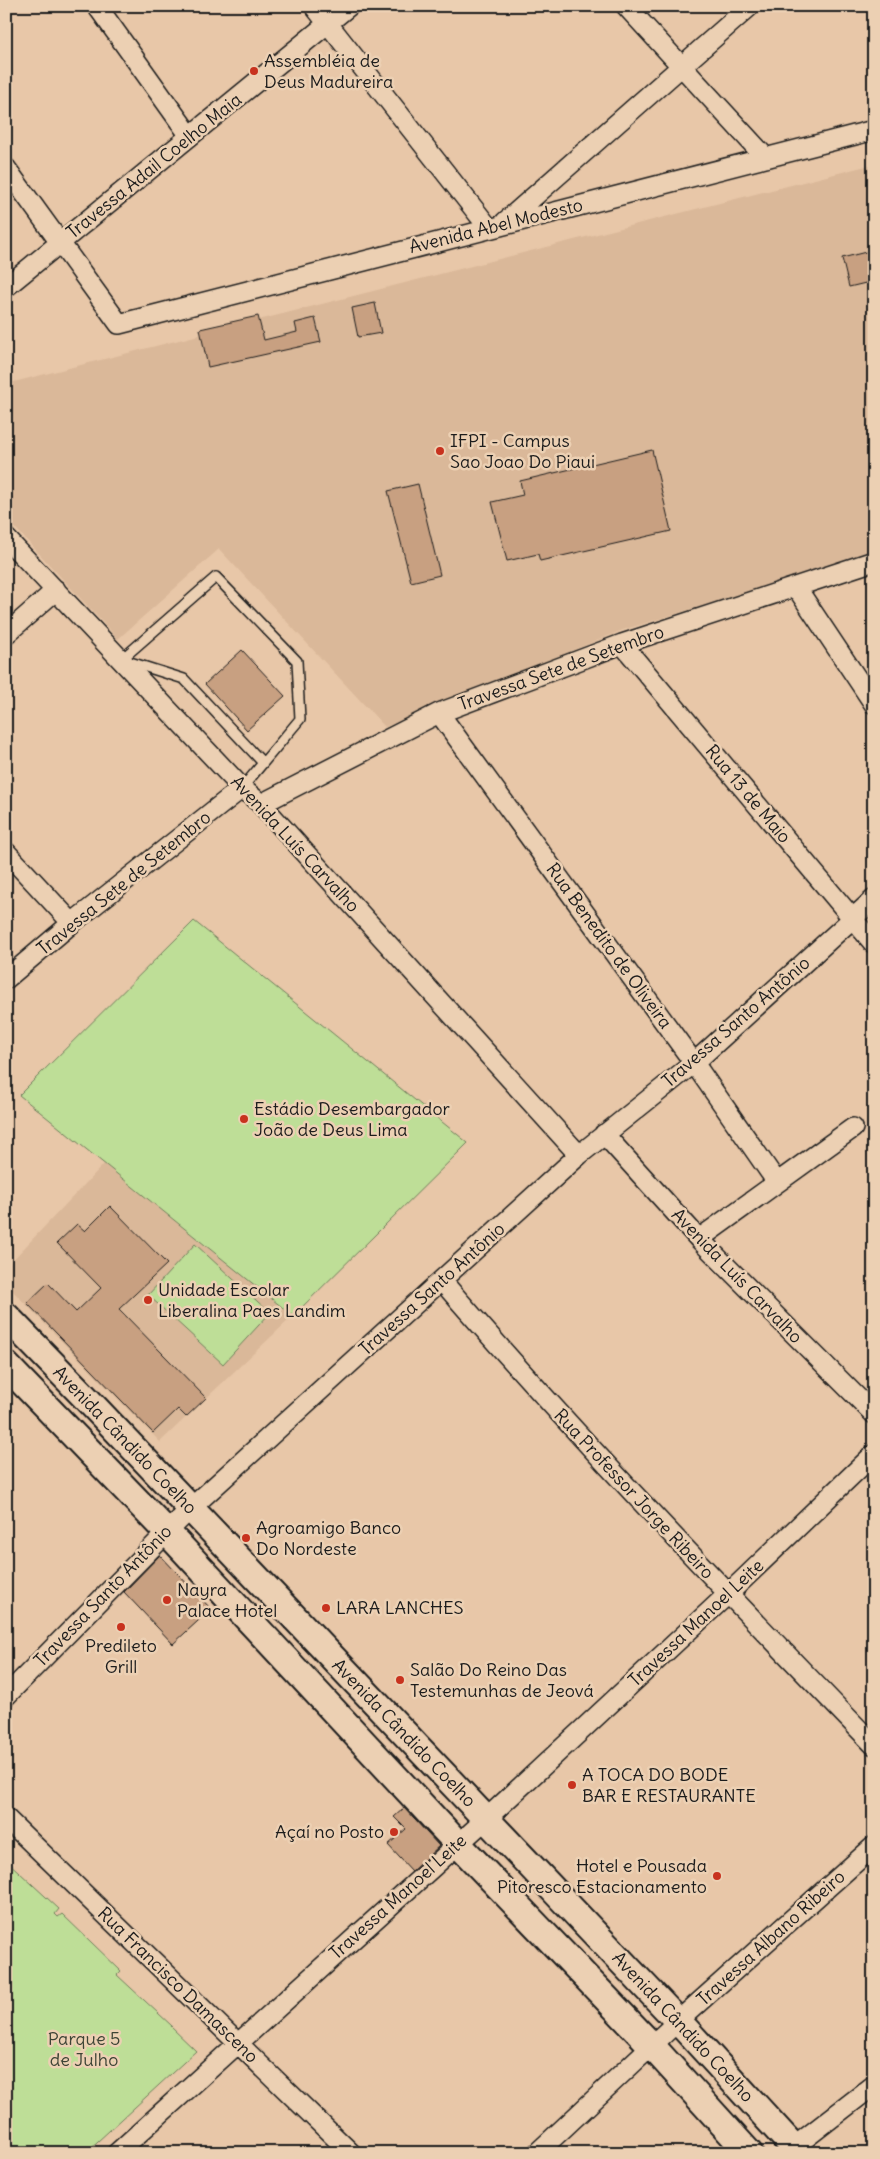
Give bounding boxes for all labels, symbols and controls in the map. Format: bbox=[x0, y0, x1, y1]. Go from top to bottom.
place label: Assembléia de Deus Madureira bbox=[264, 49, 393, 93]
marker: Assembléia de Deus Madureira bbox=[248, 65, 260, 77]
street label: Travessa Adail Coelho Maia bbox=[61, 88, 246, 243]
street label: Avenida Abel Modesto bbox=[407, 193, 585, 258]
place label: IFPI - Campus Sao Joao Do Piaui bbox=[450, 429, 595, 473]
marker: IFPI - Campus Sao Joao Do Piaui bbox=[434, 445, 446, 457]
street label: Travessa Sete de Setembro bbox=[455, 620, 667, 716]
street label: Rua 13 de Maio bbox=[701, 740, 796, 848]
street label: Avenida Luís Carvalho bbox=[226, 770, 365, 917]
street label: Travessa Sete de Setembro bbox=[32, 805, 215, 960]
street label: Rua Benedito de Oliveira bbox=[541, 858, 677, 1033]
street label: Travessa Santo Antônio bbox=[657, 951, 814, 1092]
place label: Estádio Desembargador João de Deus Lima bbox=[254, 1097, 451, 1141]
marker: Estádio Desembargador João de Deus Lima bbox=[238, 1113, 250, 1125]
street label: Avenida Luís Carvalho bbox=[667, 1203, 808, 1348]
street label: Travessa Santo Antônio bbox=[354, 1217, 509, 1360]
place label: Unidade Escolar Liberalina Paes Landim bbox=[158, 1278, 346, 1322]
marker: Unidade Escolar Liberalina Paes Landim bbox=[142, 1294, 154, 1306]
street label: Avenida Cândido Coelho bbox=[48, 1361, 202, 1519]
street label: Rua Professor Jorge Ribeiro bbox=[549, 1404, 719, 1584]
place label: Agroamigo Banco Do Nordeste bbox=[256, 1516, 401, 1560]
street label: Travessa Santo Antônio bbox=[29, 1520, 176, 1671]
marker: Agroamigo Banco Do Nordeste bbox=[240, 1532, 252, 1544]
street label: Travessa Manoel Leite bbox=[623, 1554, 768, 1691]
place label: Nayra Palace Hotel bbox=[177, 1578, 277, 1622]
marker: Nayra Palace Hotel bbox=[161, 1594, 173, 1606]
place label: LARA LANCHES bbox=[336, 1596, 464, 1619]
marker: LARA LANCHES bbox=[320, 1602, 332, 1614]
marker: Predileto Grill bbox=[115, 1621, 127, 1633]
place label: Predileto Grill bbox=[85, 1634, 157, 1678]
street label: Avenida Cândido Coelho bbox=[327, 1654, 481, 1812]
place label: Salão Do Reino Das Testemunhas de Jeová bbox=[410, 1658, 594, 1702]
marker: Salão Do Reino Das Testemunhas de Jeová bbox=[394, 1674, 406, 1686]
place label: A TOCA DO BODE BAR E RESTAURANTE bbox=[582, 1763, 756, 1807]
marker: A TOCA DO BODE BAR E RESTAURANTE bbox=[566, 1779, 578, 1791]
place label: Açaí no Posto bbox=[275, 1820, 384, 1843]
marker: Açaí no Posto bbox=[388, 1826, 400, 1838]
street label: Travessa Manoel Leite bbox=[324, 1829, 471, 1964]
place label: Hotel e Pousada Pitoresco Estacionamento bbox=[497, 1854, 707, 1898]
street label: Travessa Albano Ribeiro bbox=[692, 1865, 850, 2010]
marker: Hotel e Pousada Pitoresco Estacionamento bbox=[711, 1870, 723, 1882]
street label: Rua Francisco Damasceno bbox=[93, 1902, 264, 2068]
street label: Avenida Cândido Coelho bbox=[608, 1947, 759, 2107]
park label: Parque 5 de Julho bbox=[48, 2027, 120, 2071]

